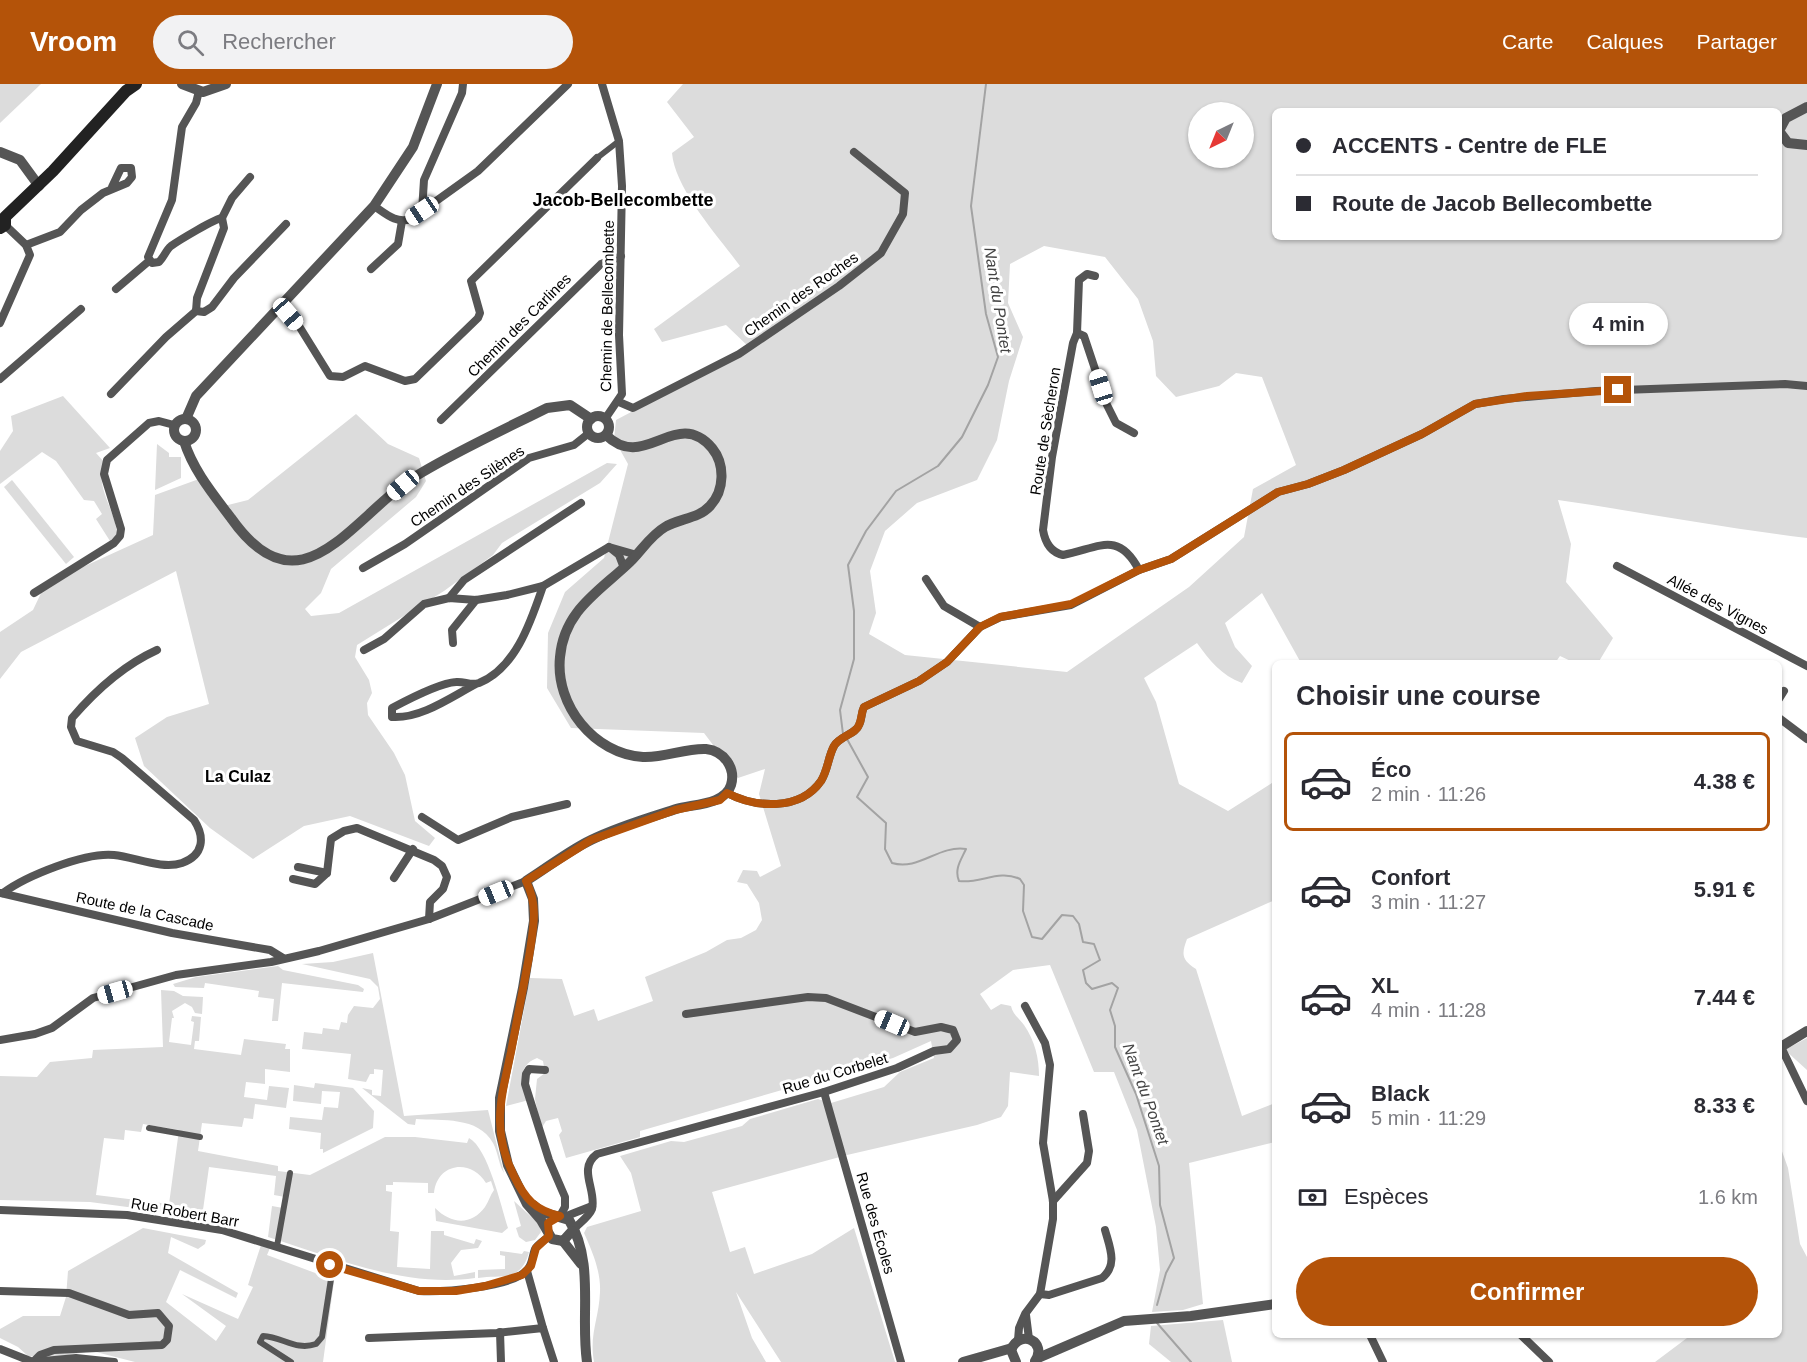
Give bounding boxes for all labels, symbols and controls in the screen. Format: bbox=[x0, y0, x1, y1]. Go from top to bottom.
search box bbox=[153, 15, 573, 69]
text: Vroom bbox=[30, 26, 117, 57]
icon: search bbox=[174, 26, 207, 59]
text: Rechercher bbox=[222, 29, 336, 54]
text: Carte bbox=[1502, 30, 1553, 53]
text: Calques bbox=[1586, 30, 1663, 53]
text: Partager bbox=[1696, 30, 1777, 53]
north arrow bbox=[1188, 102, 1254, 168]
map controls bbox=[1188, 102, 1254, 168]
text: ACCENTS - Centre de FLE bbox=[1332, 133, 1607, 158]
district label: Jacob-Bellecombette bbox=[532, 190, 714, 210]
text: Route de Jacob Bellecombette bbox=[1332, 191, 1652, 216]
car bbox=[402, 193, 442, 229]
street label: Chemin de Bellecombette bbox=[597, 220, 617, 392]
water label: Nant du Pontet bbox=[981, 246, 1015, 355]
street label: Chemin des Roches bbox=[741, 248, 861, 340]
street label: Chemin des Carlines bbox=[464, 270, 574, 380]
car bbox=[269, 295, 307, 333]
callout: 4 min bbox=[1568, 303, 1668, 345]
text: 4 min bbox=[1592, 313, 1645, 335]
street label: Route de Sècheron bbox=[1026, 366, 1064, 496]
car bbox=[1087, 367, 1115, 407]
route end bbox=[1604, 376, 1631, 403]
street label: Chemin des Silènes bbox=[407, 442, 527, 530]
car bbox=[383, 467, 423, 503]
street label: Allée des Vignes bbox=[1665, 570, 1771, 638]
text: Choisir une course bbox=[1296, 681, 1541, 711]
icon: car bbox=[1299, 755, 1353, 809]
text: Éco bbox=[1371, 757, 1411, 782]
district label: La Culaz bbox=[205, 768, 271, 785]
text: 4.38 € bbox=[1694, 769, 1755, 794]
text: 2 min · 11:26 bbox=[1371, 783, 1486, 805]
icon: car bbox=[1299, 863, 1353, 917]
text: Confort bbox=[1371, 865, 1450, 890]
text: 5.91 € bbox=[1694, 877, 1755, 902]
car bbox=[476, 878, 516, 908]
street label: Route de la Cascade bbox=[75, 888, 215, 934]
text: 3 min · 11:27 bbox=[1371, 891, 1486, 913]
icon: car bbox=[1299, 971, 1353, 1025]
text: XL bbox=[1371, 973, 1399, 998]
car bbox=[95, 978, 135, 1006]
text: 7.44 € bbox=[1694, 985, 1755, 1010]
text: 4 min · 11:28 bbox=[1371, 999, 1486, 1021]
car bbox=[872, 1008, 912, 1038]
water label: Nant du Pontet bbox=[1120, 1041, 1172, 1148]
street label: Rue du Corbelet bbox=[780, 1049, 891, 1097]
icon: car bbox=[1299, 1079, 1353, 1133]
text: Black bbox=[1371, 1081, 1430, 1106]
text: 8.33 € bbox=[1694, 1093, 1755, 1118]
text: 5 min · 11:29 bbox=[1371, 1107, 1486, 1129]
street label: Rue des Écoles bbox=[853, 1170, 899, 1276]
icon: cash bbox=[1296, 1181, 1329, 1214]
text: Espèces bbox=[1344, 1184, 1428, 1209]
text: 1.6 km bbox=[1698, 1186, 1758, 1208]
street label: Rue Robert Barr bbox=[130, 1194, 240, 1230]
route start bbox=[316, 1251, 343, 1278]
button: Confirmer bbox=[1296, 1257, 1758, 1326]

